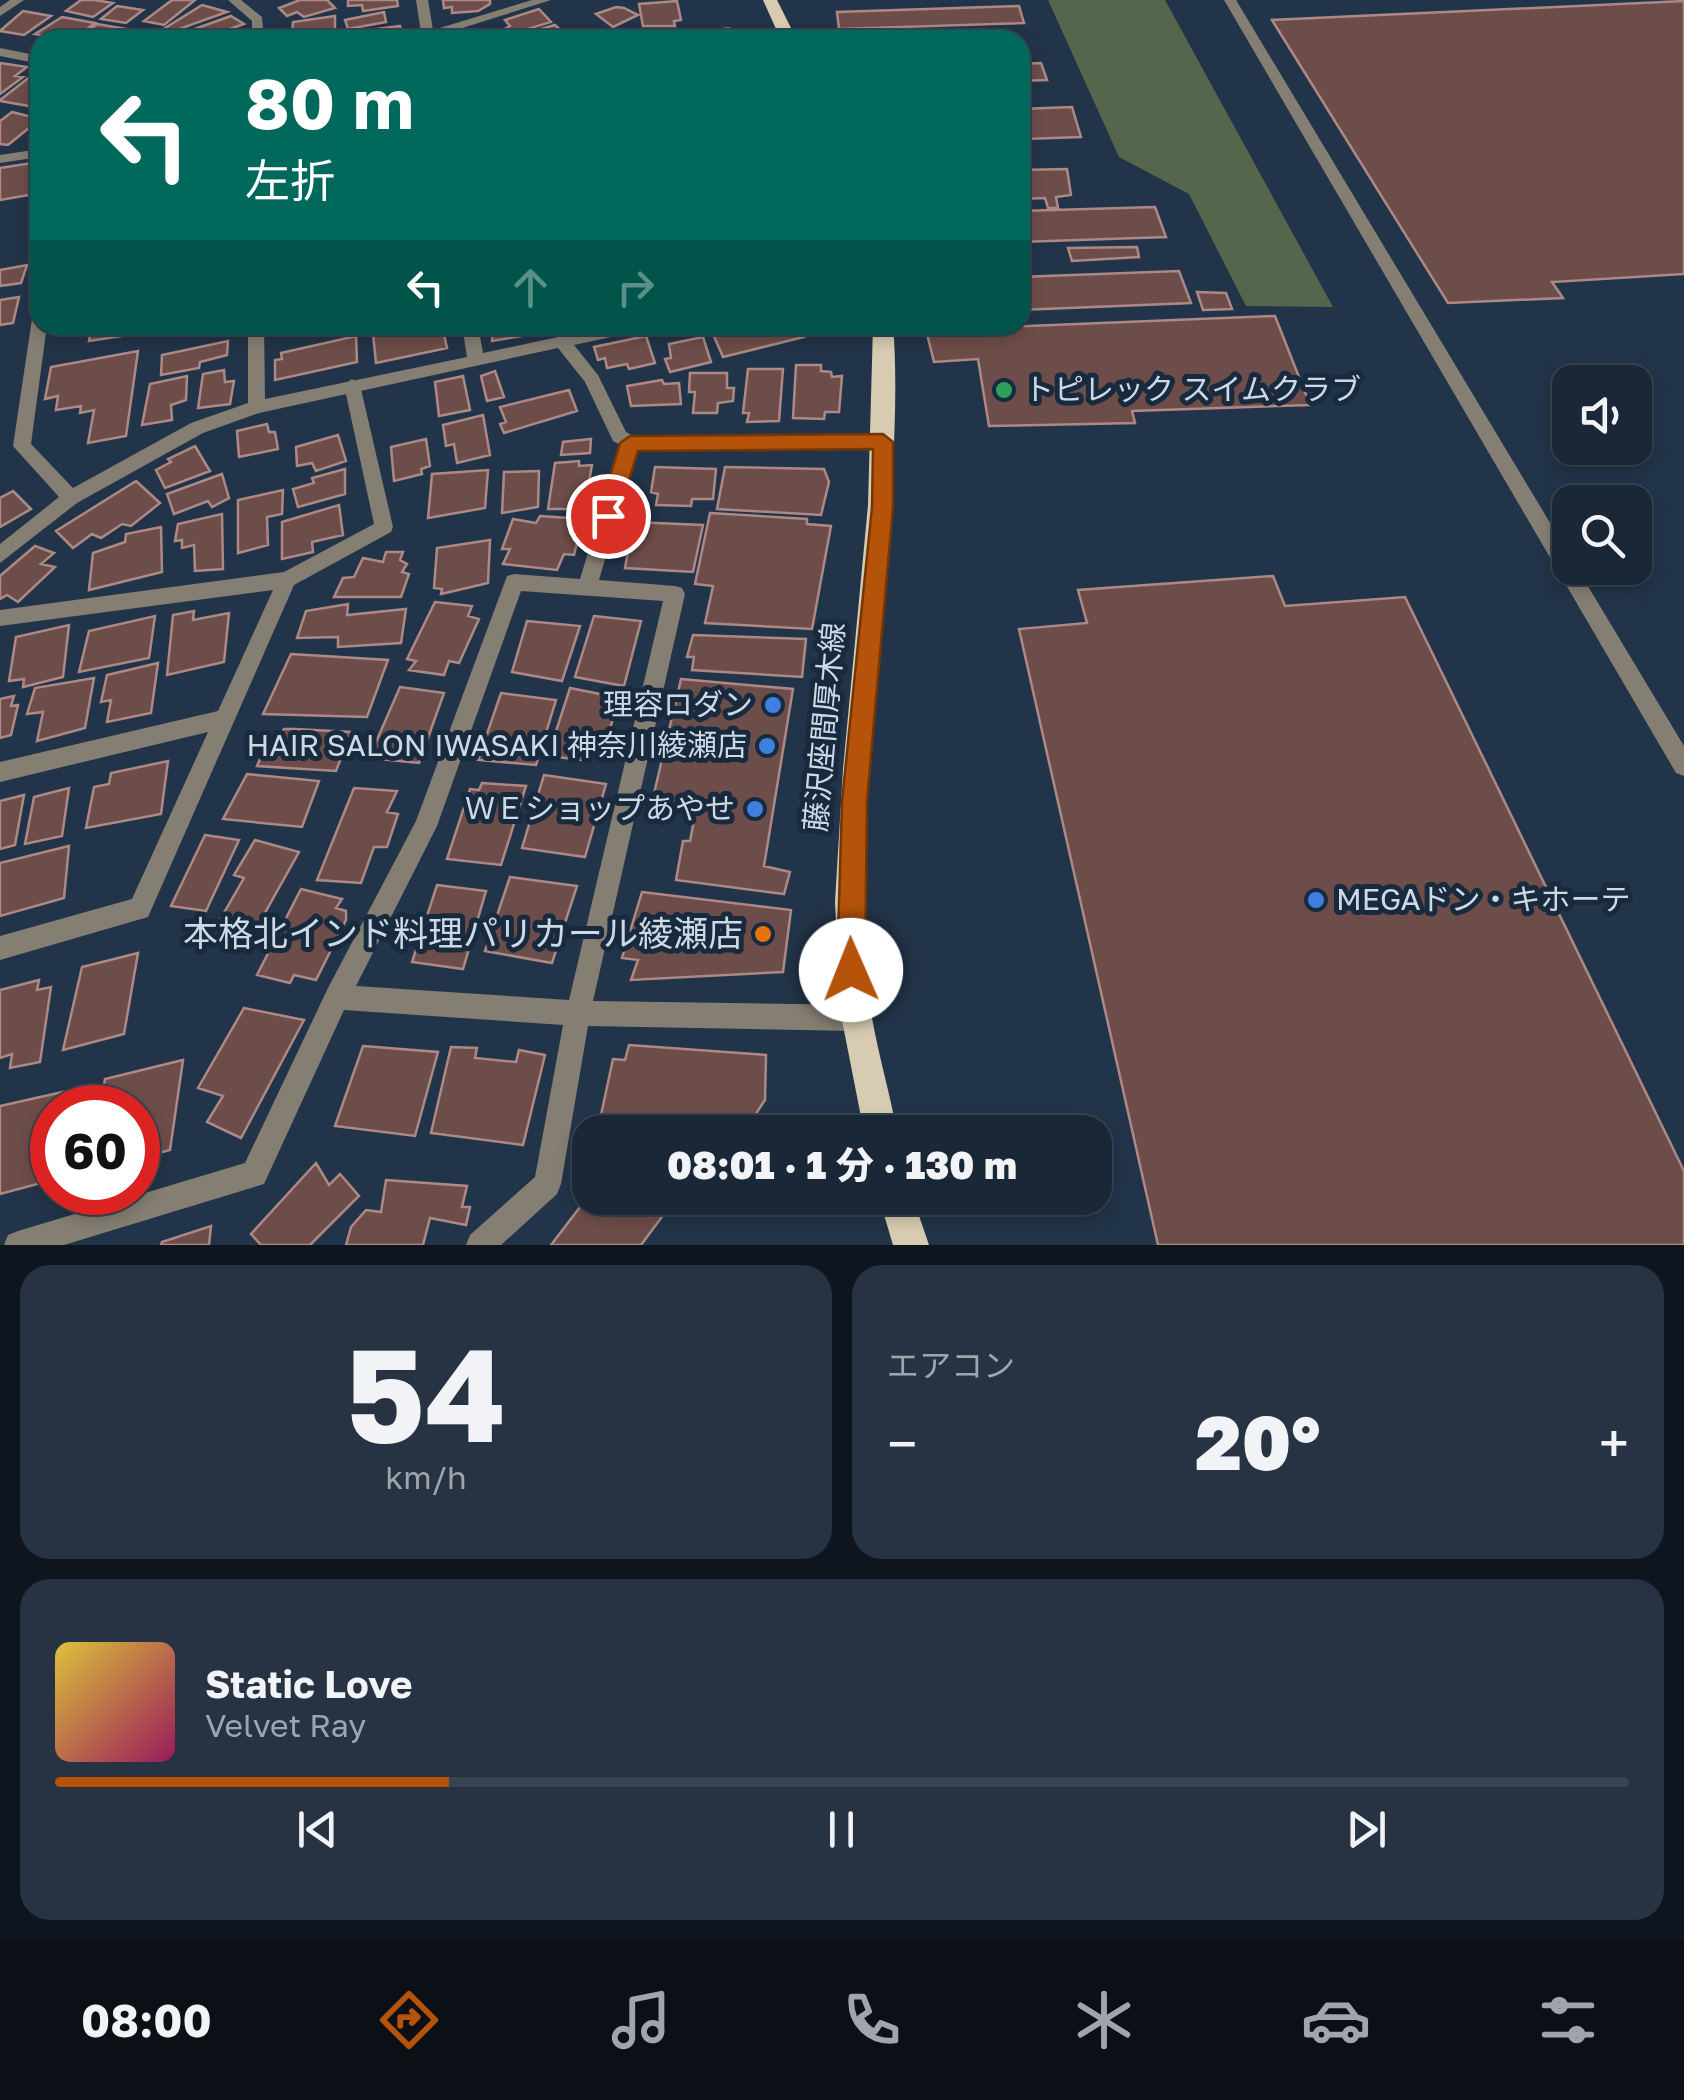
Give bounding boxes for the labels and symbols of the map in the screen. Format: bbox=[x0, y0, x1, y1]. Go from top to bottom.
place label: トピレック スイムクラブ bbox=[1024, 371, 1361, 407]
marker: トピレック スイムクラブ bbox=[993, 379, 1015, 401]
pin bbox=[566, 474, 651, 559]
street label: 藤沢座間厚木線 bbox=[797, 621, 851, 833]
place label: 理容ロダン bbox=[603, 686, 753, 722]
marker: 理容ロダン bbox=[762, 694, 784, 716]
place label: HAIR SALON IWASAKI 神奈川綾瀬店 bbox=[247, 727, 747, 763]
marker: HAIR SALON IWASAKI 神奈川綾瀬店 bbox=[756, 735, 778, 757]
place label: ＷＥショップあやせ bbox=[465, 790, 735, 826]
marker: ＷＥショップあやせ bbox=[744, 798, 766, 820]
place label: MEGAドン・キホーテ bbox=[1336, 881, 1631, 917]
marker: MEGAドン・キホーテ bbox=[1305, 889, 1327, 911]
place label: 本格北インド料理パリカール綾瀬店 bbox=[183, 912, 743, 954]
position arrow bbox=[799, 918, 903, 1022]
marker: 本格北インド料理パリカール綾瀬店 bbox=[752, 923, 774, 945]
speed limit sign: 60 bbox=[30, 1085, 160, 1215]

